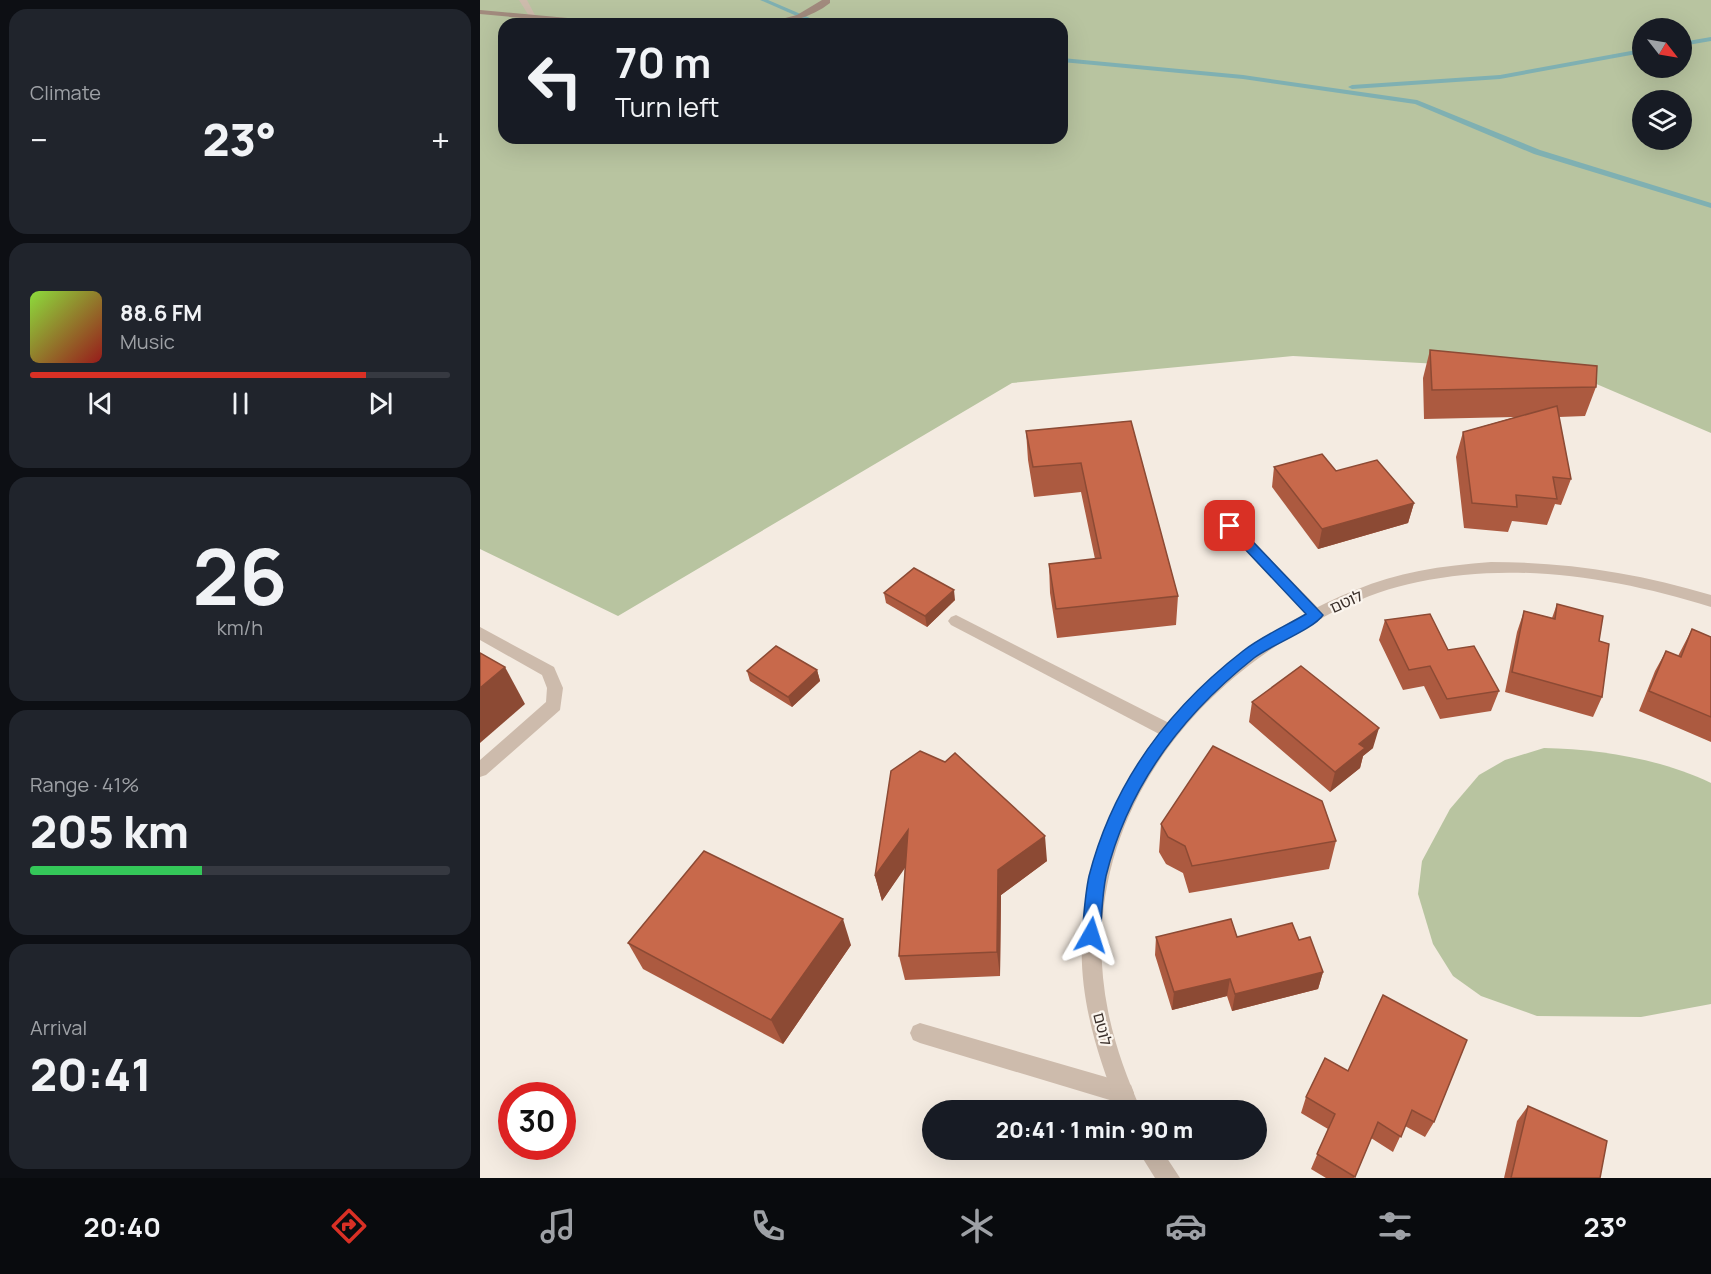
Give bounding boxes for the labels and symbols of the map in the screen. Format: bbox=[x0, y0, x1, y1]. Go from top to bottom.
north arrow bbox=[1632, 18, 1692, 78]
pin bbox=[1204, 500, 1255, 551]
street label: לוטם bbox=[1326, 584, 1366, 618]
position arrow bbox=[1059, 903, 1123, 967]
street label: לוטם bbox=[1088, 1010, 1118, 1048]
speed limit sign: 30 bbox=[498, 1082, 576, 1160]

